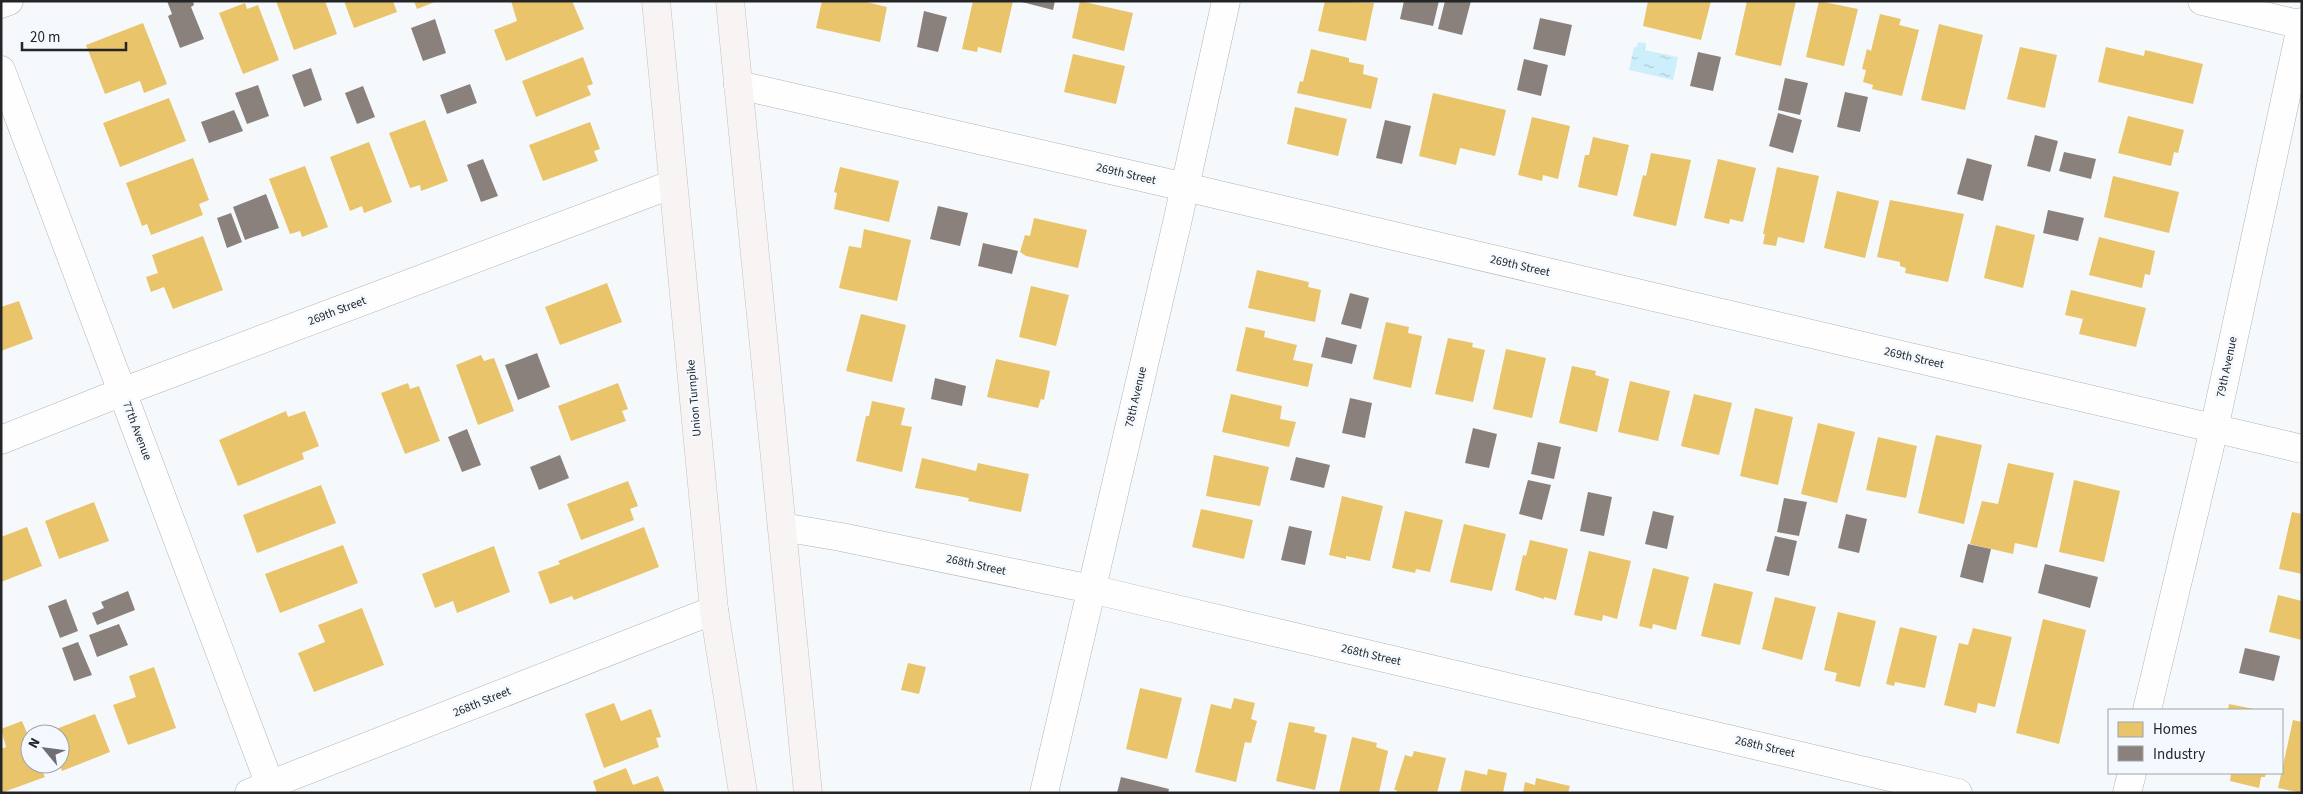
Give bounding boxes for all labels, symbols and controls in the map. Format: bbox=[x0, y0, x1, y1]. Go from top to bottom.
scale bar bbox=[22, 20, 126, 52]
text: 20 m bbox=[30, 27, 60, 48]
street label: 269th Street bbox=[1094, 159, 1158, 189]
street label: 269th Street bbox=[1488, 251, 1552, 281]
street label: 269th Street bbox=[306, 292, 368, 330]
street label: 79th Avenue bbox=[2212, 335, 2242, 399]
street label: 269th Street bbox=[1882, 343, 1946, 373]
street label: Union Turnpike bbox=[682, 359, 706, 437]
street label: 78th Avenue bbox=[1121, 365, 1151, 429]
street label: 77th Avenue bbox=[118, 399, 156, 463]
street label: 268th Street bbox=[944, 550, 1008, 580]
street label: 268th Street bbox=[1339, 640, 1403, 670]
street label: 268th Street bbox=[451, 683, 513, 721]
legend bbox=[2108, 709, 2283, 774]
text: Homes bbox=[2153, 719, 2197, 740]
north arrow bbox=[20, 724, 70, 774]
street label: 268th Street bbox=[1733, 732, 1797, 762]
text: N bbox=[24, 734, 46, 752]
text: Industry bbox=[2153, 744, 2205, 765]

